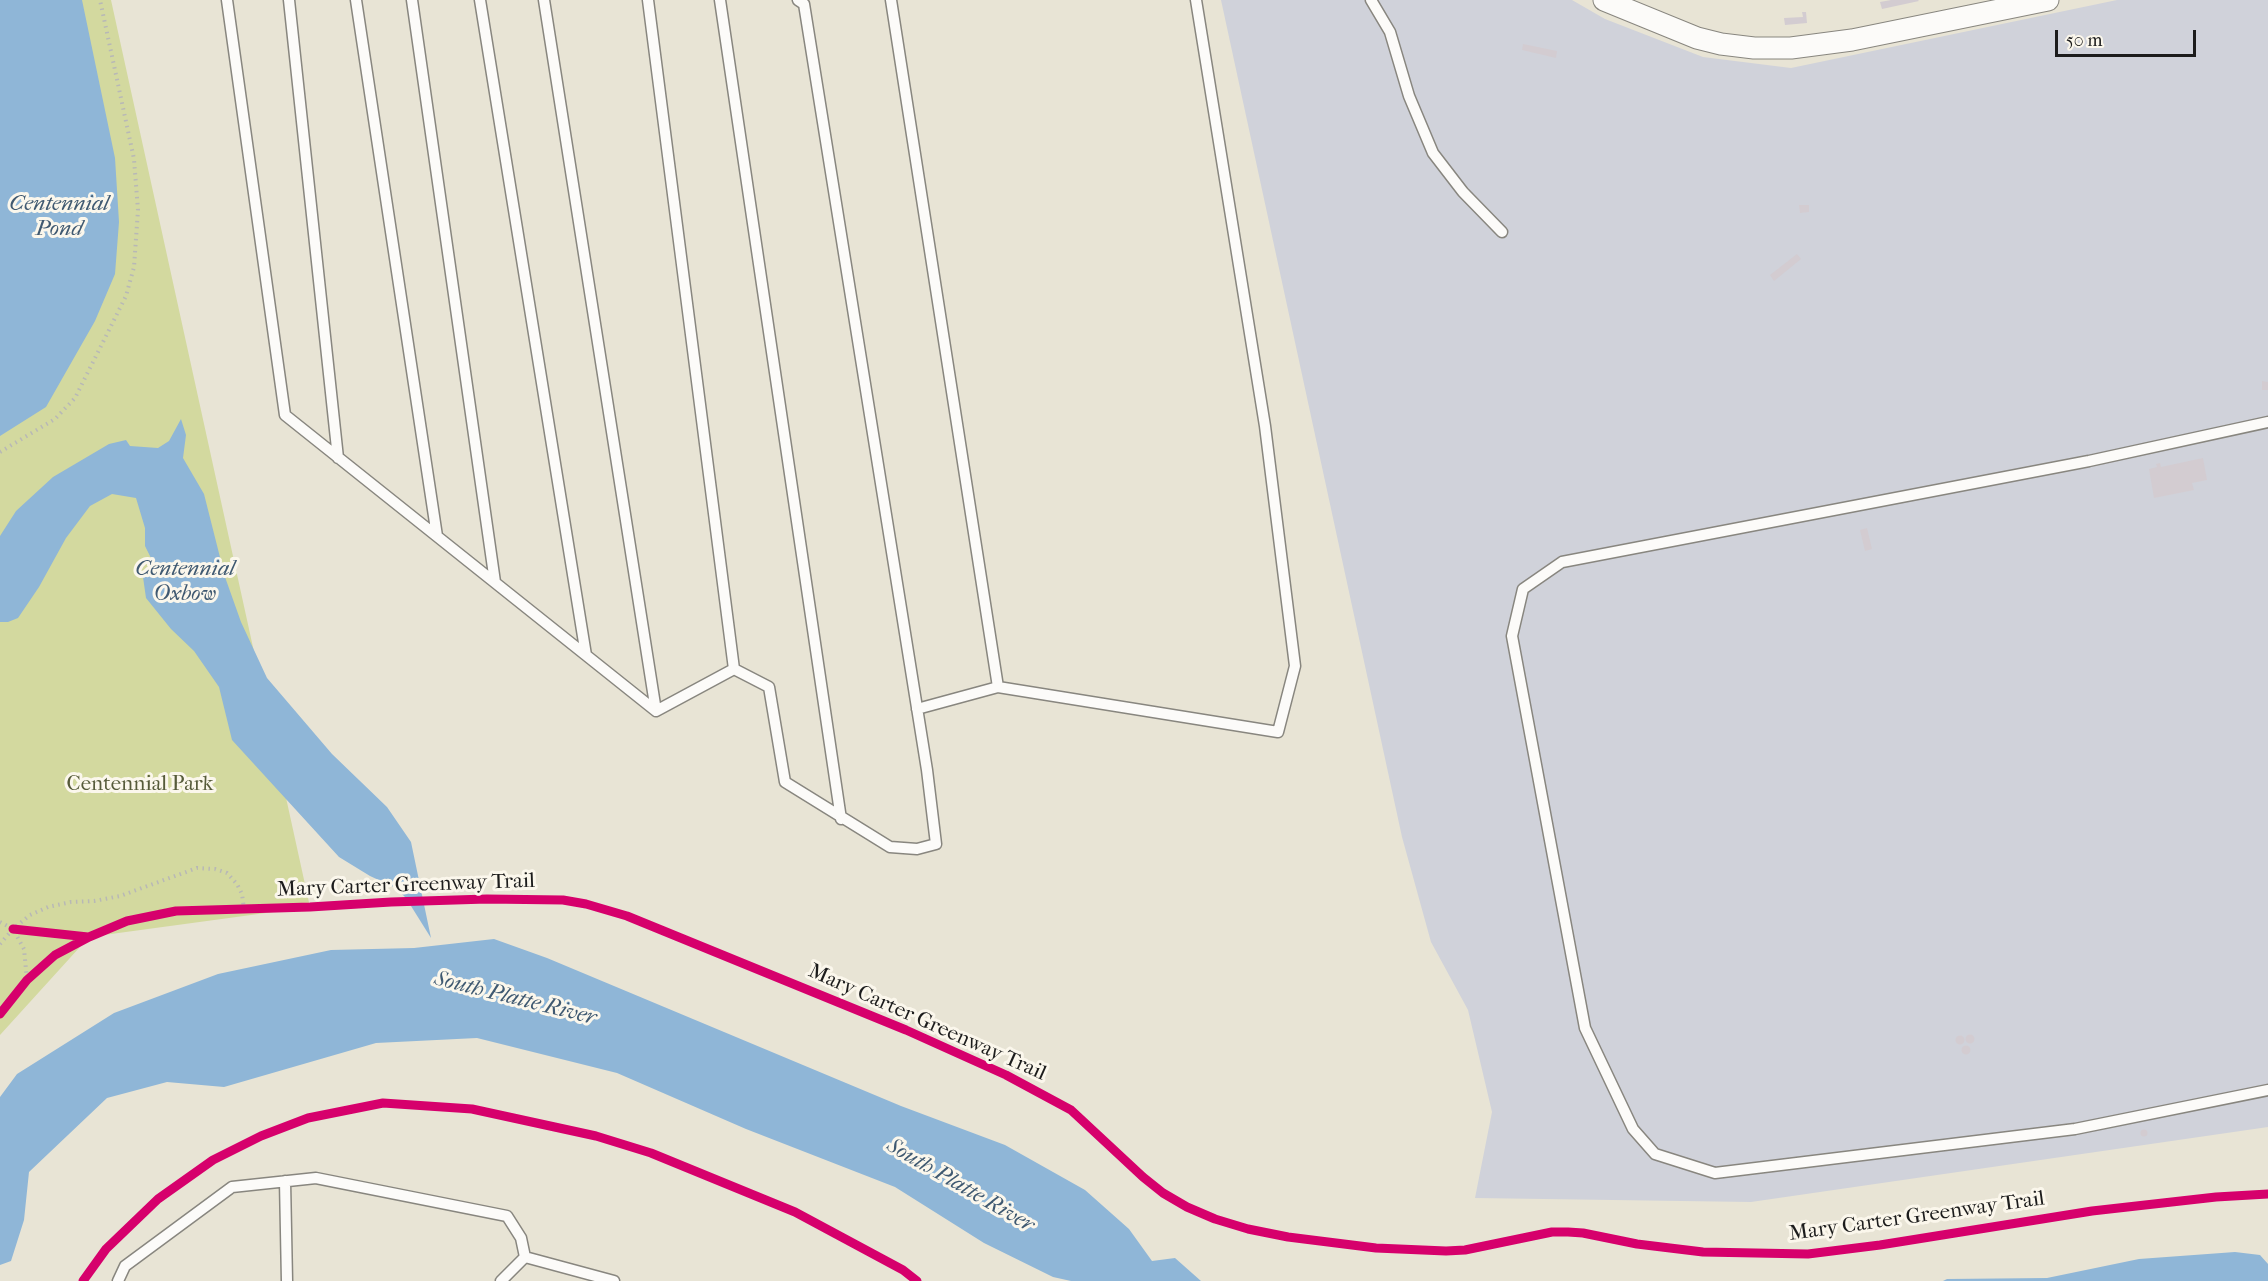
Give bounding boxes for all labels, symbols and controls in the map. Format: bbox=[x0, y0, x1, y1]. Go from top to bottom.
scale bar bbox=[2058, 18, 2199, 56]
text: 50 m bbox=[2066, 30, 2102, 51]
water label: Centennial Pond bbox=[9, 192, 109, 243]
water label: Centennial Oxbow bbox=[135, 557, 235, 608]
park label: Centennial Park bbox=[67, 772, 213, 798]
street label: Mary Carter Greenway Trail bbox=[277, 869, 535, 903]
street label: Mary Carter Greenway Trail bbox=[804, 959, 1050, 1087]
water label: South Platte River bbox=[431, 966, 599, 1032]
water label: South Platte River bbox=[882, 1133, 1038, 1239]
street label: Mary Carter Greenway Trail bbox=[1788, 1187, 2046, 1247]

